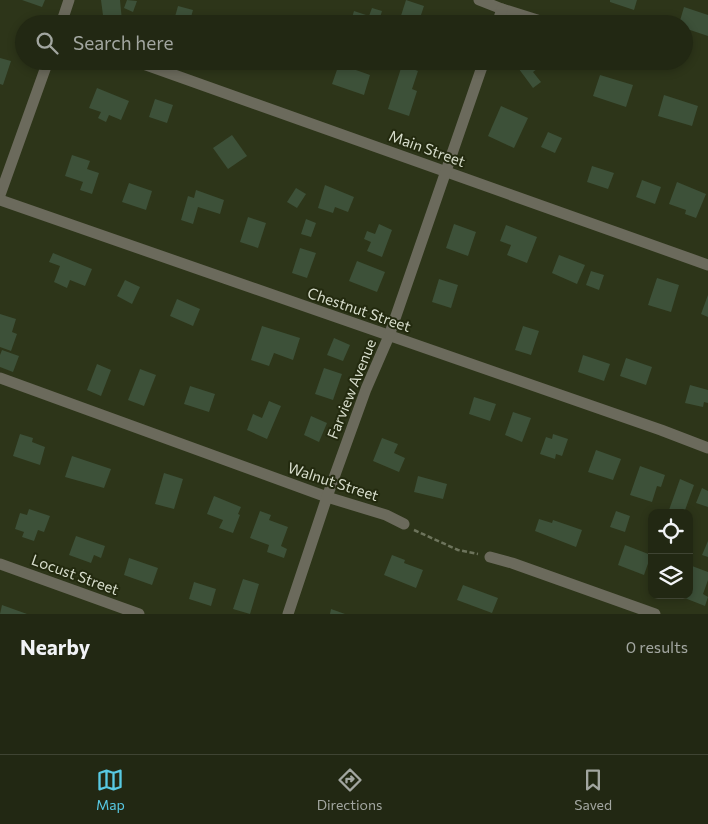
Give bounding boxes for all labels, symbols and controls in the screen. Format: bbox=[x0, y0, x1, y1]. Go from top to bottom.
search box bbox=[15, 15, 693, 70]
icon: search bbox=[33, 29, 61, 57]
text: Search here bbox=[73, 31, 173, 54]
street label: Main Street bbox=[387, 126, 468, 170]
street label: Chestnut Street bbox=[305, 283, 413, 335]
street label: Farview Avenue bbox=[323, 336, 379, 441]
street label: Walnut Street bbox=[286, 458, 381, 504]
map controls bbox=[648, 509, 693, 599]
button: locate bbox=[648, 509, 693, 554]
street label: Locust Street bbox=[29, 550, 121, 598]
button: layers bbox=[648, 554, 693, 599]
text: Nearby bbox=[20, 634, 90, 659]
text: 0 results bbox=[626, 637, 688, 656]
tab: Map bbox=[96, 766, 125, 813]
tab: Directions bbox=[317, 766, 382, 813]
tab: Saved bbox=[574, 766, 612, 813]

